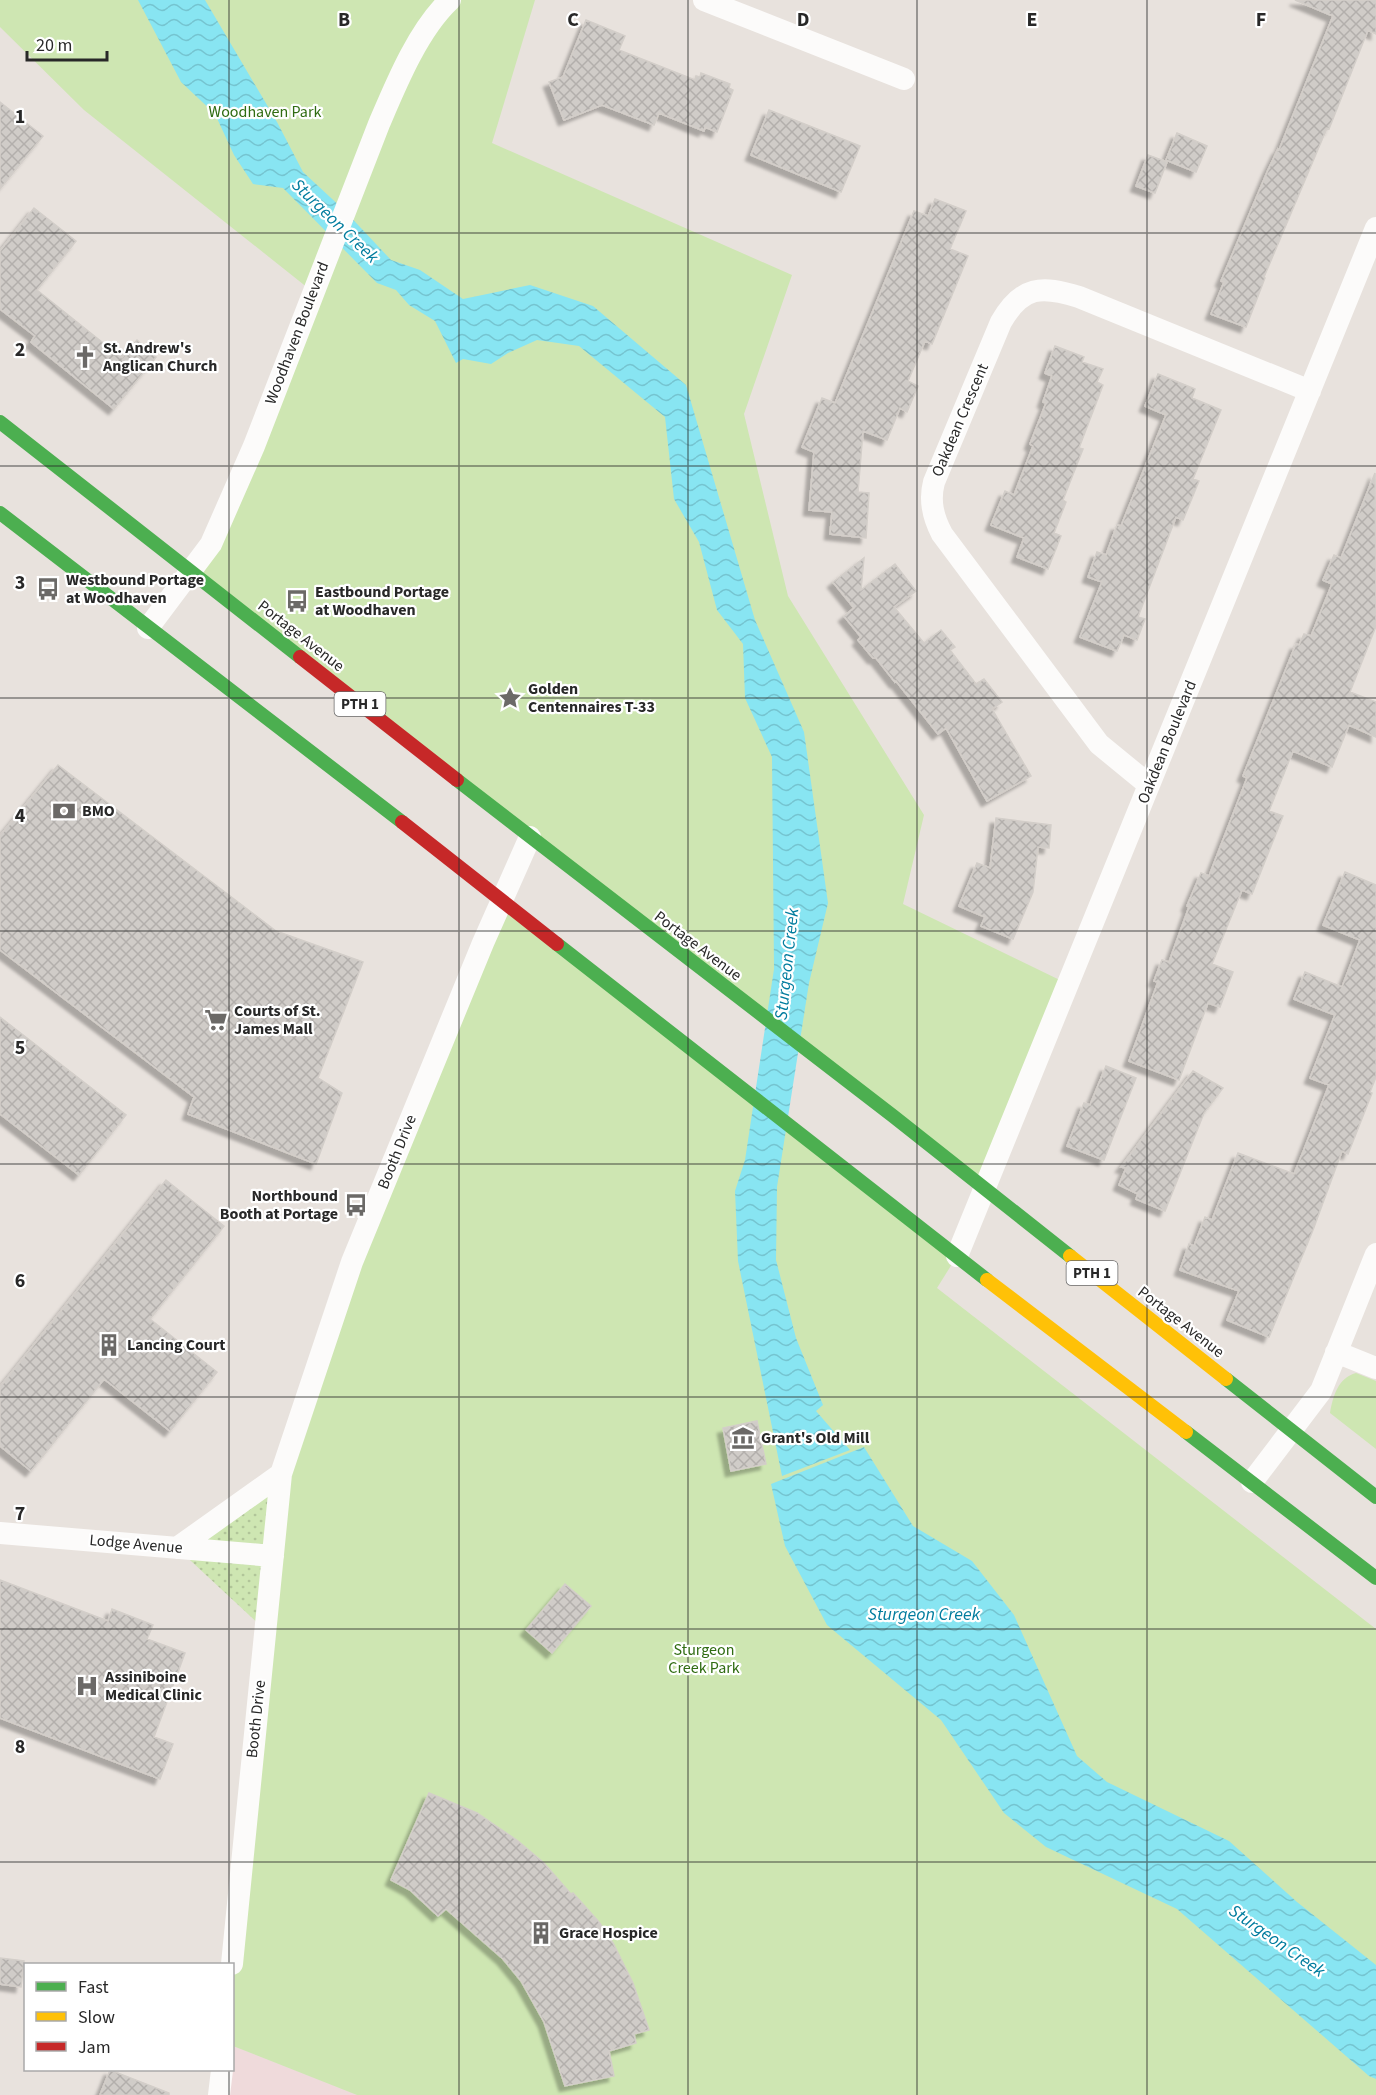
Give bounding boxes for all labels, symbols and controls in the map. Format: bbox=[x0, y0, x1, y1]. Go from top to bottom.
text: B bbox=[338, 6, 350, 34]
text: C bbox=[567, 6, 579, 34]
text: D bbox=[797, 6, 809, 34]
text: E bbox=[1027, 6, 1037, 34]
text: F bbox=[1256, 6, 1266, 34]
scale bar bbox=[27, 24, 106, 62]
text: 20 m bbox=[36, 33, 72, 58]
park label: Woodhaven Park bbox=[209, 101, 321, 123]
text: 1 bbox=[15, 103, 25, 131]
water label: Sturgeon Creek bbox=[286, 173, 384, 269]
street label: Woodhaven Boulevard bbox=[260, 258, 334, 408]
text: 2 bbox=[15, 336, 25, 364]
place label: St. Andrew's Anglican Church bbox=[102, 337, 217, 377]
church icon: St. Andrew's Anglican Church bbox=[72, 344, 98, 370]
street label: Oakdean Crescent bbox=[926, 359, 994, 480]
text: 3 bbox=[15, 569, 25, 597]
place label: Westbound Portage at Woodhaven bbox=[66, 569, 204, 609]
bus stop icon: Westbound Portage at Woodhaven bbox=[35, 576, 61, 602]
place label: Eastbound Portage at Woodhaven bbox=[315, 581, 449, 621]
bus stop icon: Eastbound Portage at Woodhaven bbox=[284, 588, 310, 614]
street label: Portage Avenue bbox=[253, 595, 349, 677]
street label: Oakdean Boulevard bbox=[1132, 677, 1202, 807]
place label: Golden Centennaires T-33 bbox=[528, 678, 655, 718]
place icon: Golden Centennaires T-33 bbox=[497, 685, 523, 711]
road number: PTH 1 bbox=[334, 692, 386, 716]
bank icon: BMO bbox=[51, 798, 77, 824]
place label: BMO bbox=[82, 800, 115, 822]
text: 4 bbox=[15, 802, 26, 830]
street label: Portage Avenue bbox=[650, 906, 746, 986]
water label: Sturgeon Creek bbox=[769, 906, 805, 1021]
place label: Courts of St. James Mall bbox=[234, 1000, 321, 1040]
supermarket icon: Courts of St. James Mall bbox=[203, 1007, 229, 1033]
text: 5 bbox=[15, 1034, 25, 1062]
street label: Booth Drive bbox=[372, 1111, 422, 1192]
place label: Northbound Booth at Portage bbox=[220, 1185, 338, 1225]
bus stop icon: Northbound Booth at Portage bbox=[343, 1192, 369, 1218]
road number: PTH 1 bbox=[1066, 1261, 1118, 1285]
text: 6 bbox=[15, 1267, 25, 1295]
street label: Portage Avenue bbox=[1133, 1281, 1229, 1363]
building icon: Lancing Court bbox=[96, 1332, 122, 1358]
place label: Lancing Court bbox=[127, 1334, 225, 1356]
museum icon: Grant's Old Mill bbox=[730, 1425, 756, 1451]
place label: Grant's Old Mill bbox=[761, 1427, 870, 1449]
text: 7 bbox=[15, 1500, 25, 1528]
street label: Lodge Avenue bbox=[89, 1529, 184, 1559]
water label: Sturgeon Creek bbox=[868, 1602, 981, 1627]
park label: Sturgeon Creek Park bbox=[668, 1639, 740, 1679]
place label: Assiniboine Medical Clinic bbox=[104, 1666, 202, 1706]
hospital icon: Assiniboine Medical Clinic bbox=[74, 1673, 100, 1699]
street label: Booth Drive bbox=[241, 1679, 271, 1759]
text: 8 bbox=[15, 1733, 25, 1761]
water label: Sturgeon Creek bbox=[1224, 1899, 1331, 1984]
building icon: Grace Hospice bbox=[528, 1920, 554, 1946]
place label: Grace Hospice bbox=[559, 1922, 658, 1944]
legend bbox=[24, 1963, 234, 2071]
text: Fast bbox=[78, 1975, 109, 2000]
text: Slow bbox=[78, 2005, 115, 2030]
text: Jam bbox=[78, 2035, 111, 2060]

